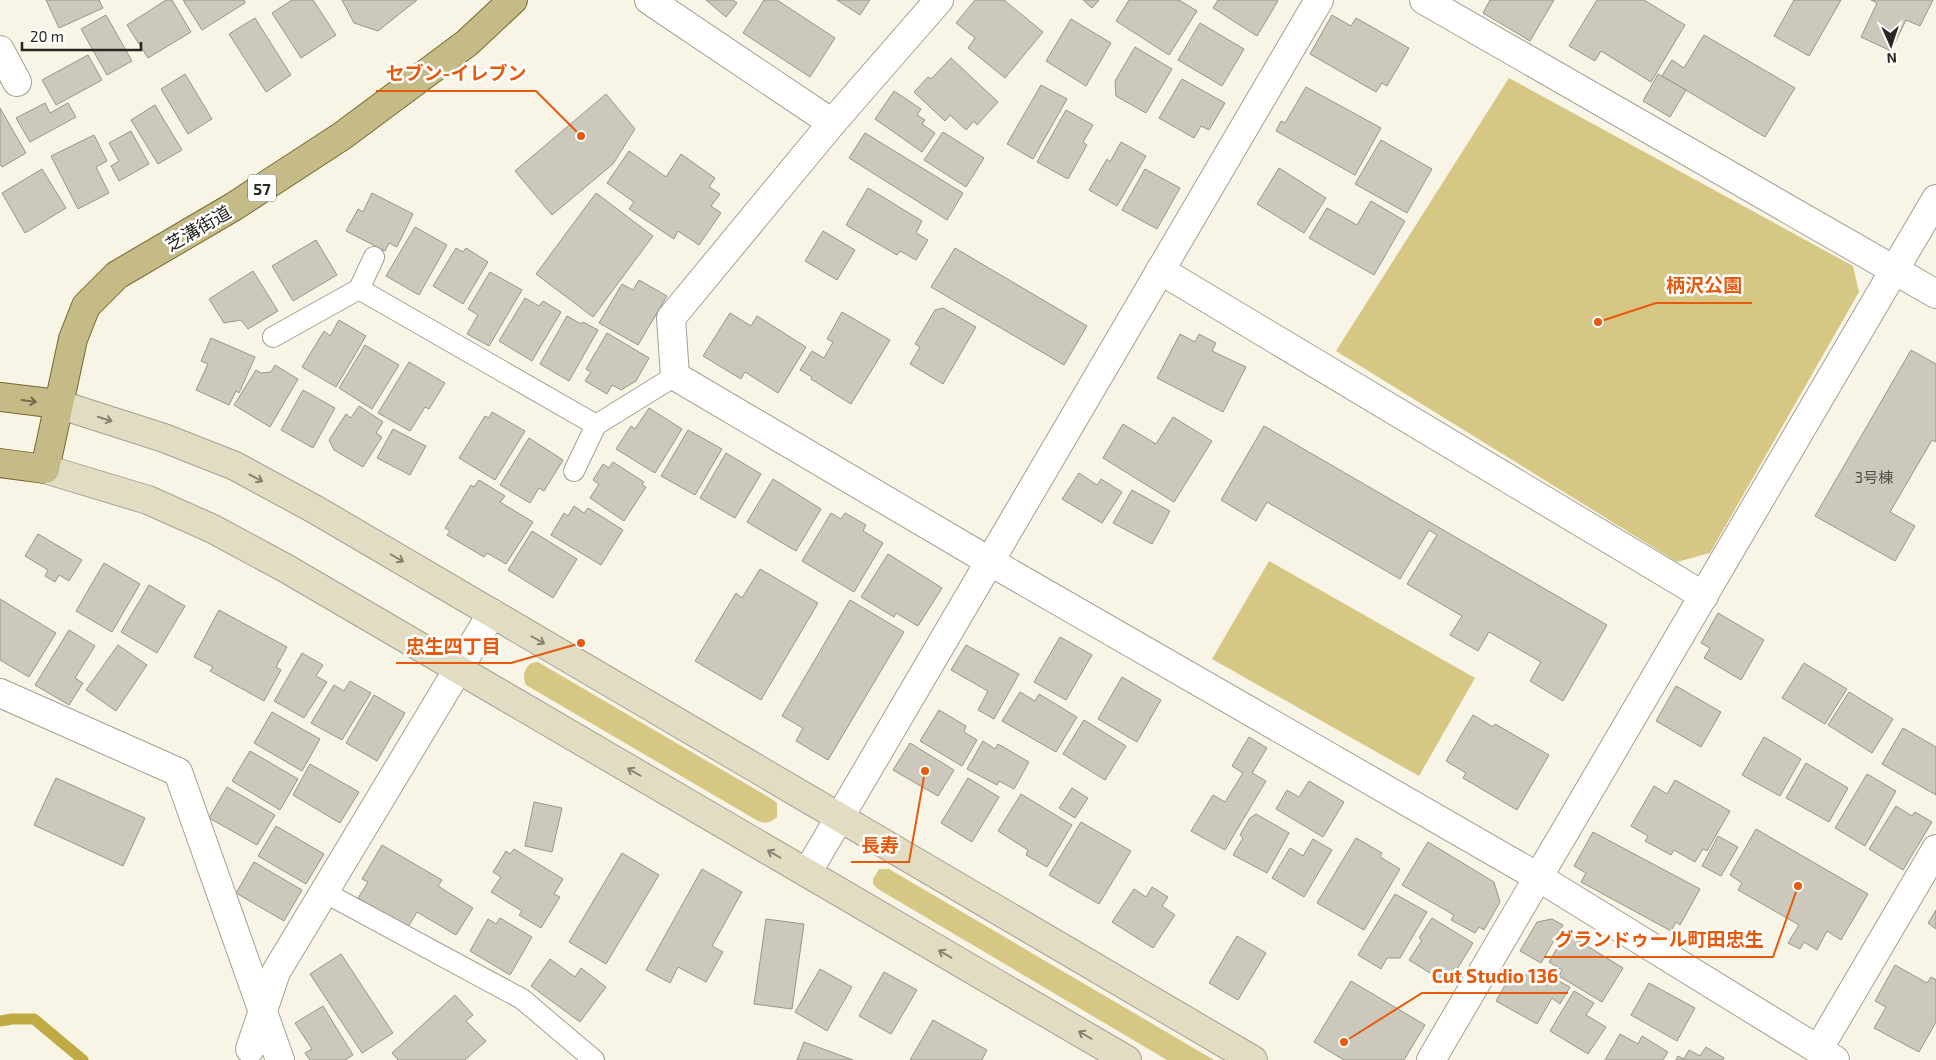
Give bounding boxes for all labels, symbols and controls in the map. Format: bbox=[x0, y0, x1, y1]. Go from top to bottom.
scale bar bbox=[22, 20, 141, 52]
north arrow bbox=[1866, 20, 1916, 70]
text: 20 m bbox=[30, 27, 64, 45]
text: N bbox=[1886, 50, 1897, 67]
callout: セブン-イレブン bbox=[376, 57, 536, 91]
text: セブン-イレブン bbox=[386, 61, 526, 84]
road number: 57 bbox=[248, 174, 276, 202]
street label: 芝溝街道 bbox=[161, 200, 235, 256]
callout: 柄沢公園 bbox=[1656, 269, 1752, 303]
text: 柄沢公園 bbox=[1666, 273, 1742, 296]
one-way arrow bbox=[21, 396, 37, 406]
one-way arrow bbox=[96, 415, 112, 425]
house number: 3号棟 bbox=[1855, 468, 1893, 486]
one-way arrow bbox=[248, 474, 263, 483]
one-way arrow bbox=[390, 553, 404, 563]
callout: 忠生四丁目 bbox=[396, 629, 511, 663]
text: 忠生四丁目 bbox=[405, 634, 501, 657]
one-way arrow bbox=[530, 636, 544, 646]
one-way arrow bbox=[627, 766, 641, 776]
callout: 長寿 bbox=[851, 828, 909, 862]
text: 長寿 bbox=[861, 833, 899, 856]
one-way arrow bbox=[767, 849, 782, 859]
callout: グランドゥール町田忠生 bbox=[1544, 923, 1773, 957]
text: グランドゥール町田忠生 bbox=[1554, 927, 1764, 950]
one-way arrow bbox=[938, 948, 952, 958]
callout: Cut Studio 136 bbox=[1422, 959, 1568, 993]
text: Cut Studio 136 bbox=[1432, 964, 1558, 987]
one-way arrow bbox=[1078, 1030, 1093, 1040]

